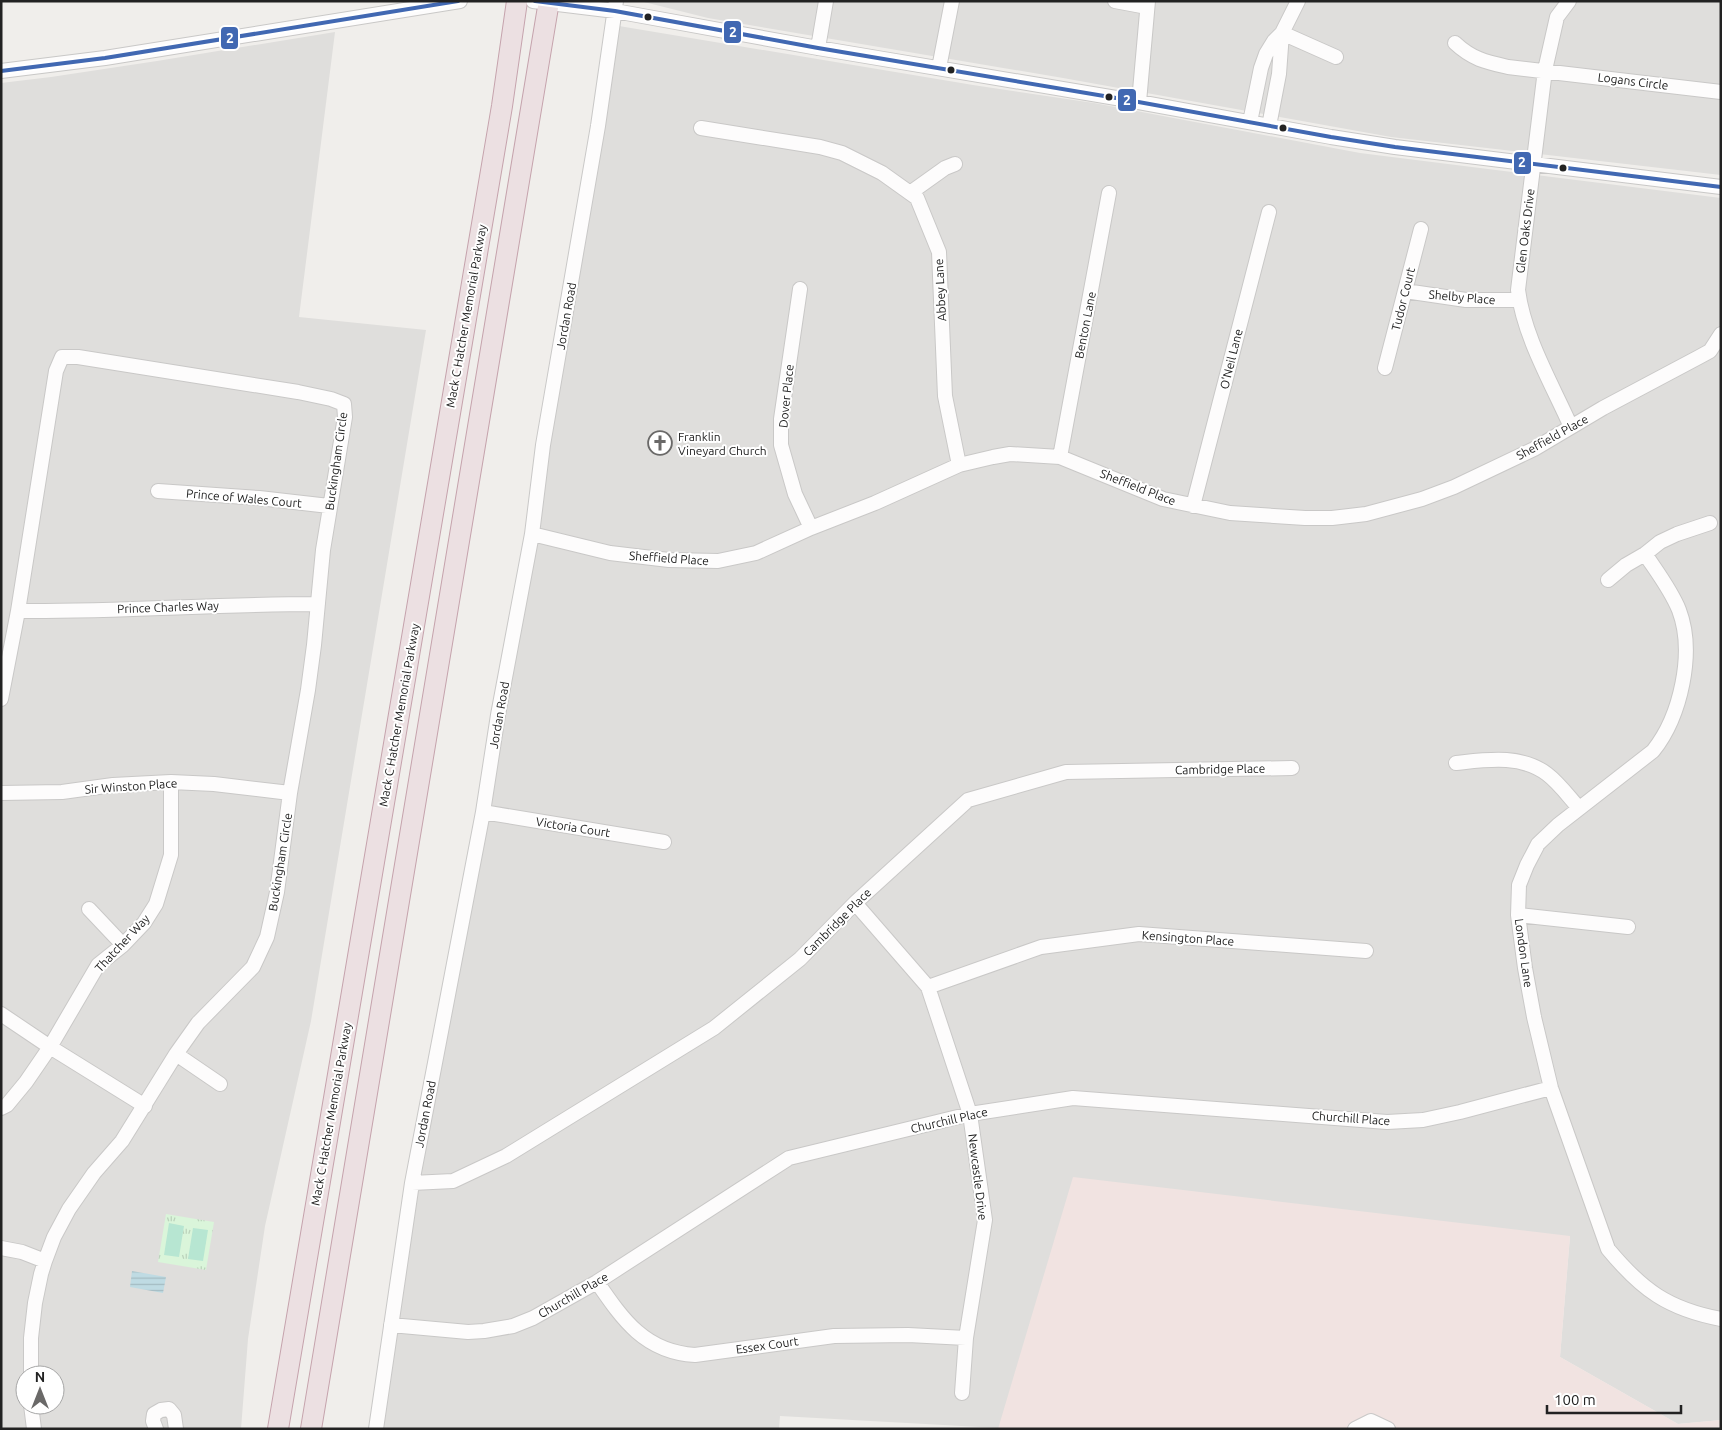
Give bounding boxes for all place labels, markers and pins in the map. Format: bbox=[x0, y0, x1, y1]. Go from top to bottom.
unlabelled marker bbox=[643, 12, 653, 22]
unlabelled marker bbox=[946, 65, 956, 75]
unlabelled marker bbox=[1104, 92, 1114, 102]
unlabelled marker bbox=[1278, 123, 1288, 133]
unlabelled marker bbox=[1558, 163, 1568, 173]
church icon: Franklin Vineyard Church bbox=[647, 430, 673, 456]
place label: Franklin Vineyard Church bbox=[678, 430, 767, 457]

